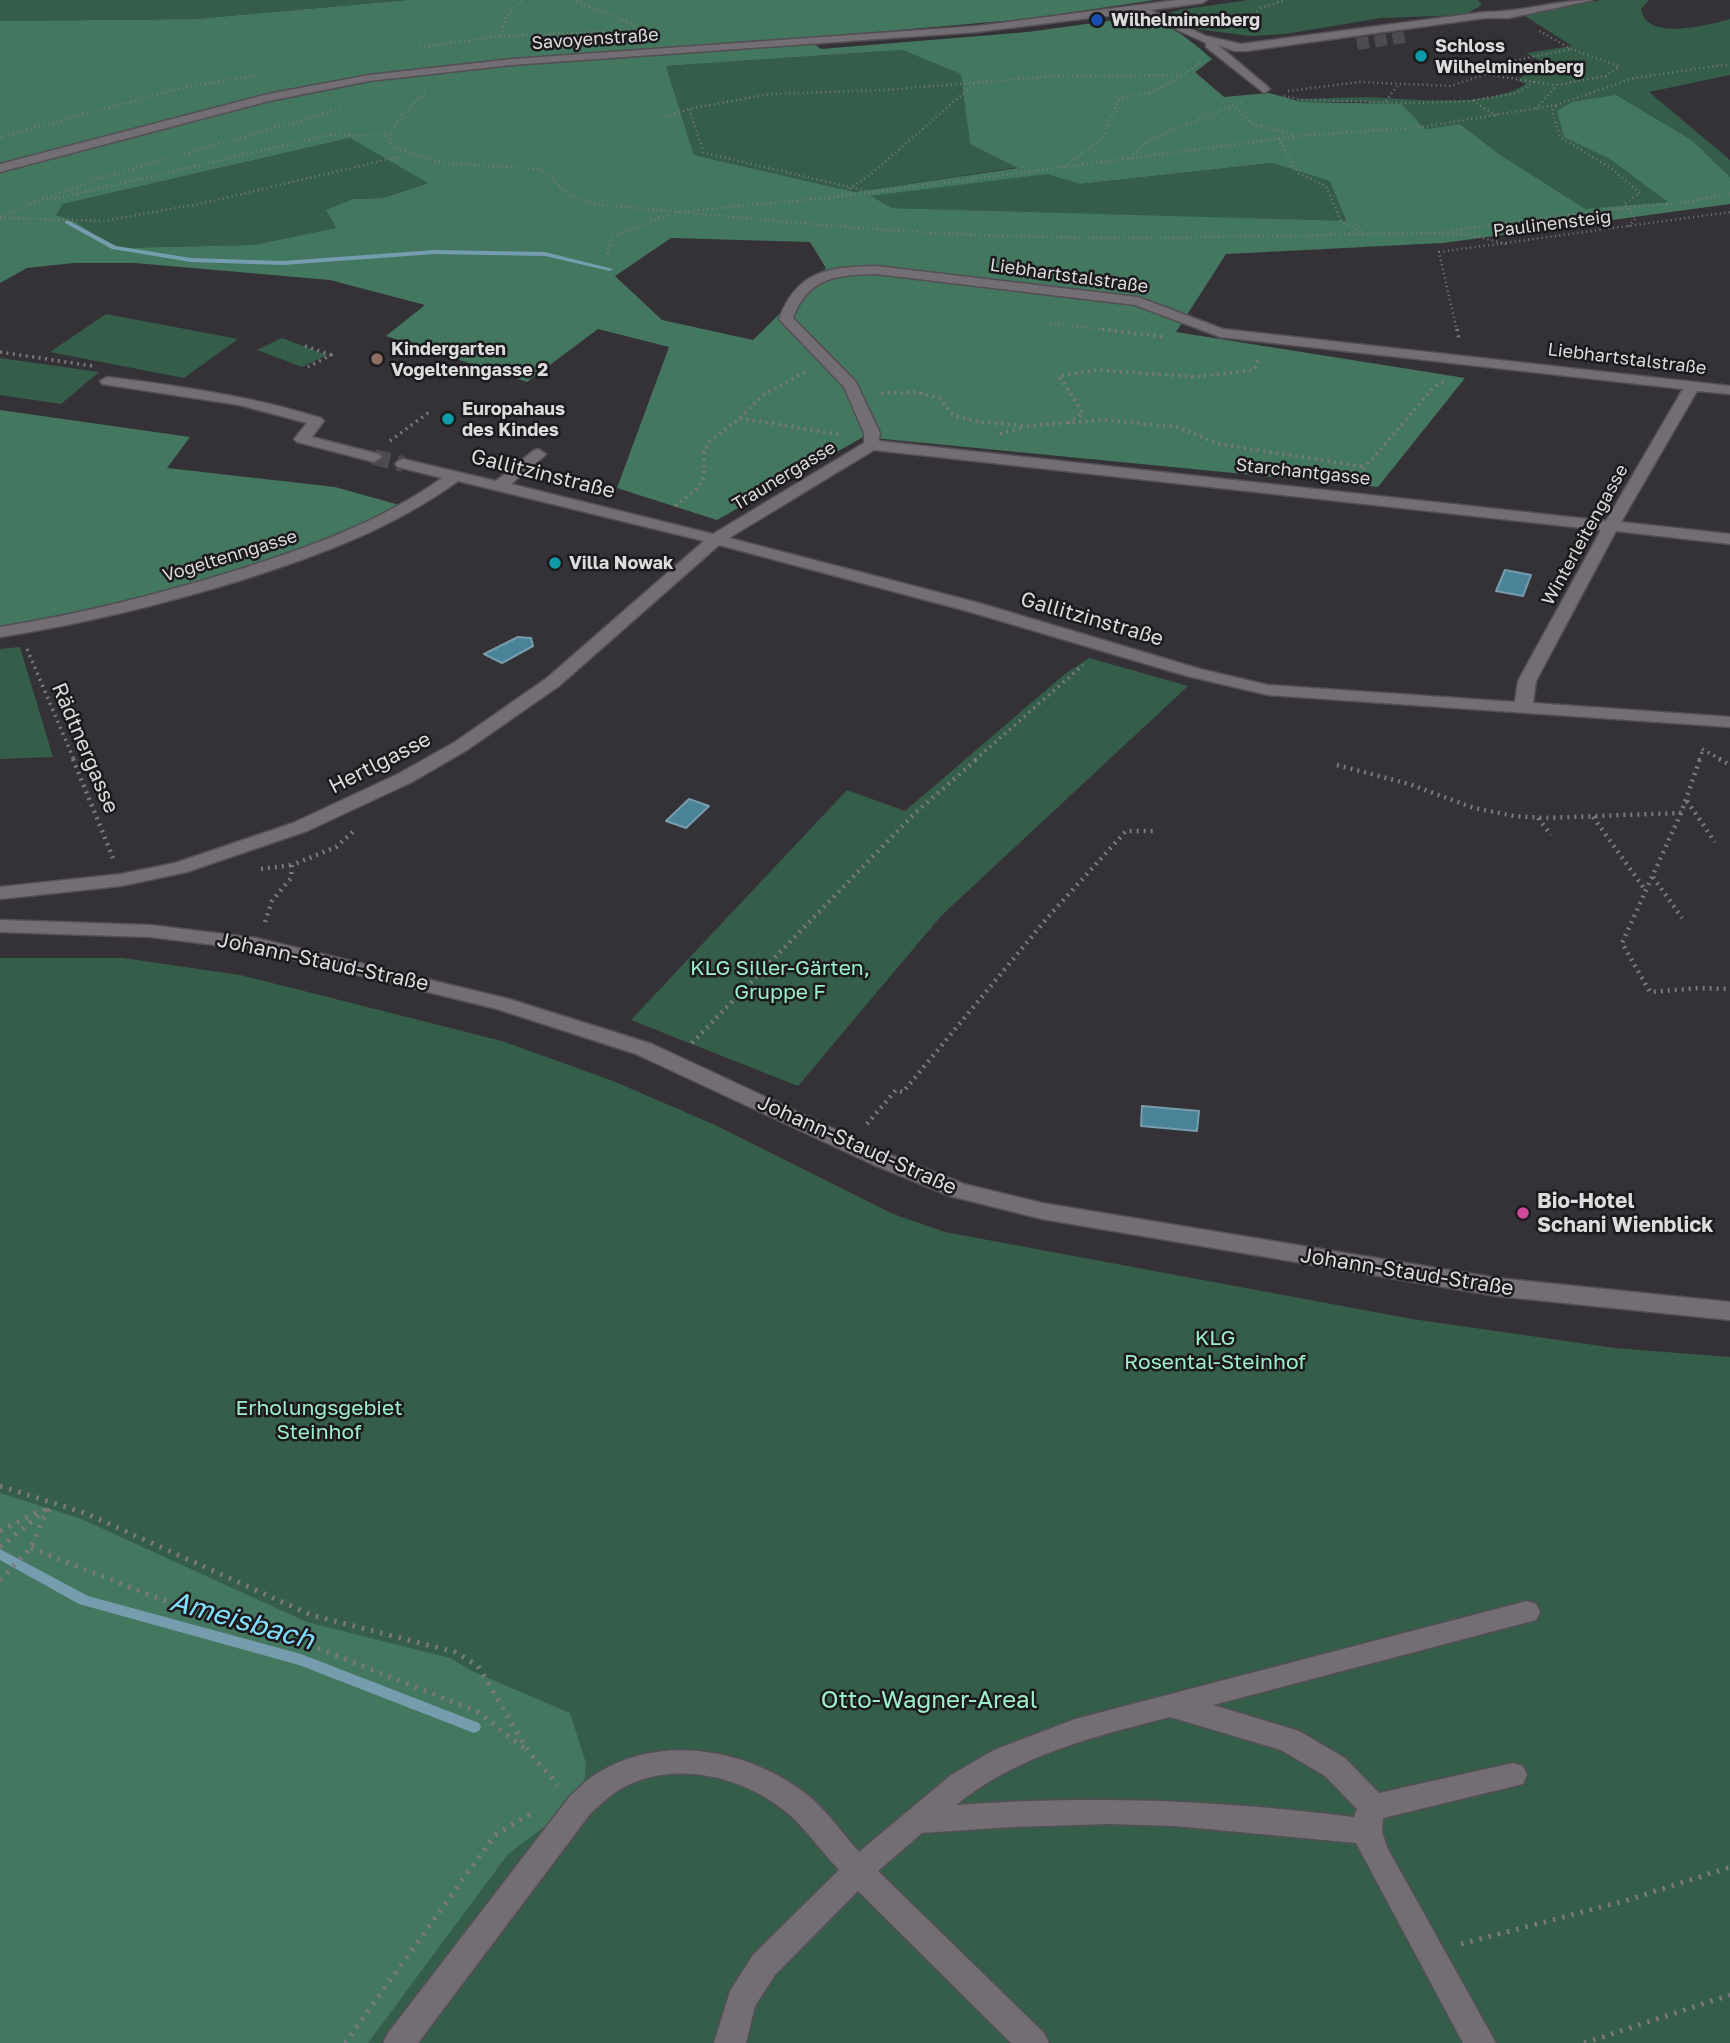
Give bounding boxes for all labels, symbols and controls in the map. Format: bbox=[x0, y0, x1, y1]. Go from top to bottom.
place label: Wilhelminenberg bbox=[1111, 9, 1260, 31]
marker: Wilhelminenberg bbox=[1089, 12, 1105, 28]
street label: Savoyenstraße bbox=[531, 24, 659, 54]
place label: Schloss Wilhelminenberg bbox=[1435, 35, 1584, 78]
marker: Schloss Wilhelminenberg bbox=[1413, 48, 1429, 64]
street label: Paulinensteig bbox=[1492, 206, 1612, 242]
street label: Liebhartstalstraße bbox=[988, 254, 1150, 298]
place label: Kindergarten Vogeltenngasse 2 bbox=[391, 338, 548, 380]
street label: Liebhartstalstraße bbox=[1546, 339, 1708, 379]
marker: Kindergarten Vogeltenngasse 2 bbox=[369, 351, 385, 367]
place label: Europahaus des Kindes bbox=[462, 398, 565, 440]
marker: Europahaus des Kindes bbox=[440, 411, 456, 427]
street label: Traunergasse bbox=[728, 437, 840, 515]
street label: Gallitzinstraße bbox=[468, 444, 618, 504]
street label: Starchantgasse bbox=[1235, 454, 1371, 490]
street label: Winterleitengasse bbox=[1537, 461, 1633, 609]
street label: Vogeltenngasse bbox=[160, 525, 300, 587]
place label: Villa Nowak bbox=[569, 552, 673, 574]
marker: Villa Nowak bbox=[547, 555, 563, 571]
street label: Gallitzinstraße bbox=[1018, 587, 1166, 651]
street label: Rädtnergasse bbox=[46, 679, 124, 817]
street label: Hertlgasse bbox=[325, 727, 435, 799]
street label: Johann-Staud-Straße bbox=[215, 927, 431, 997]
park label: KLG Siller-Gärten, Gruppe F bbox=[690, 955, 870, 1005]
street label: Johann-Staud-Straße bbox=[754, 1090, 960, 1200]
place label: Bio-Hotel Schani Wienblick bbox=[1537, 1188, 1714, 1238]
marker: Bio-Hotel Schani Wienblick bbox=[1515, 1205, 1531, 1221]
street label: Johann-Staud-Straße bbox=[1299, 1243, 1515, 1301]
park label: KLG Rosental-Steinhof bbox=[1124, 1325, 1306, 1375]
park label: Erholungsgebiet Steinhof bbox=[235, 1395, 403, 1445]
water label: Ameisbach bbox=[166, 1585, 318, 1657]
park label: Otto-Wagner-Areal bbox=[821, 1686, 1037, 1714]

